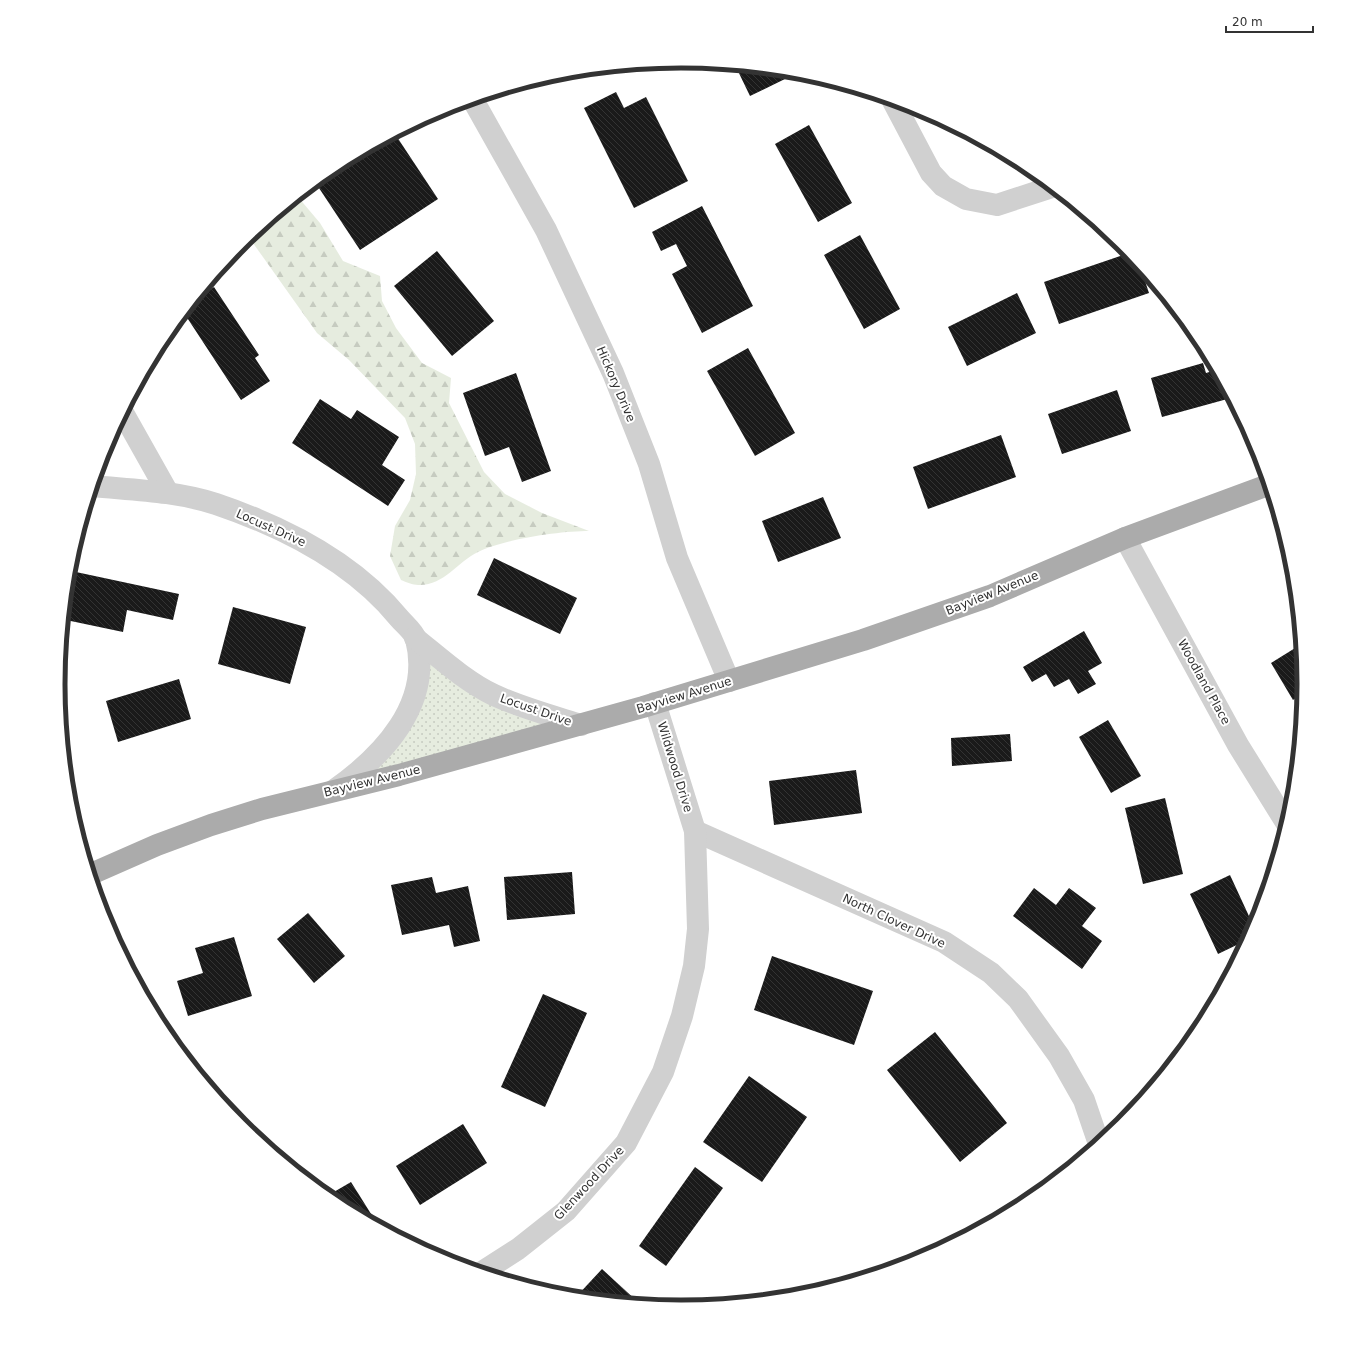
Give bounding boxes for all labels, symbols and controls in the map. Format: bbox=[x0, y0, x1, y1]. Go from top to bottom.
scale bar bbox=[1226, 8, 1313, 34]
text: 20 m bbox=[1232, 15, 1263, 29]
street label: Hickory Drive bbox=[594, 344, 638, 424]
street label: Locust Drive bbox=[234, 506, 308, 550]
street label: Bayview Avenue bbox=[944, 568, 1040, 618]
street label: Woodland Place bbox=[1175, 637, 1233, 727]
street label: Bayview Avenue bbox=[635, 674, 733, 716]
street label: Locust Drive bbox=[498, 691, 574, 729]
street label: Wildwood Drive bbox=[655, 720, 695, 814]
street label: Bayview Avenue bbox=[322, 762, 422, 800]
street label: North Clover Drive bbox=[840, 891, 948, 951]
street label: Glenwood Drive bbox=[551, 1143, 627, 1223]

